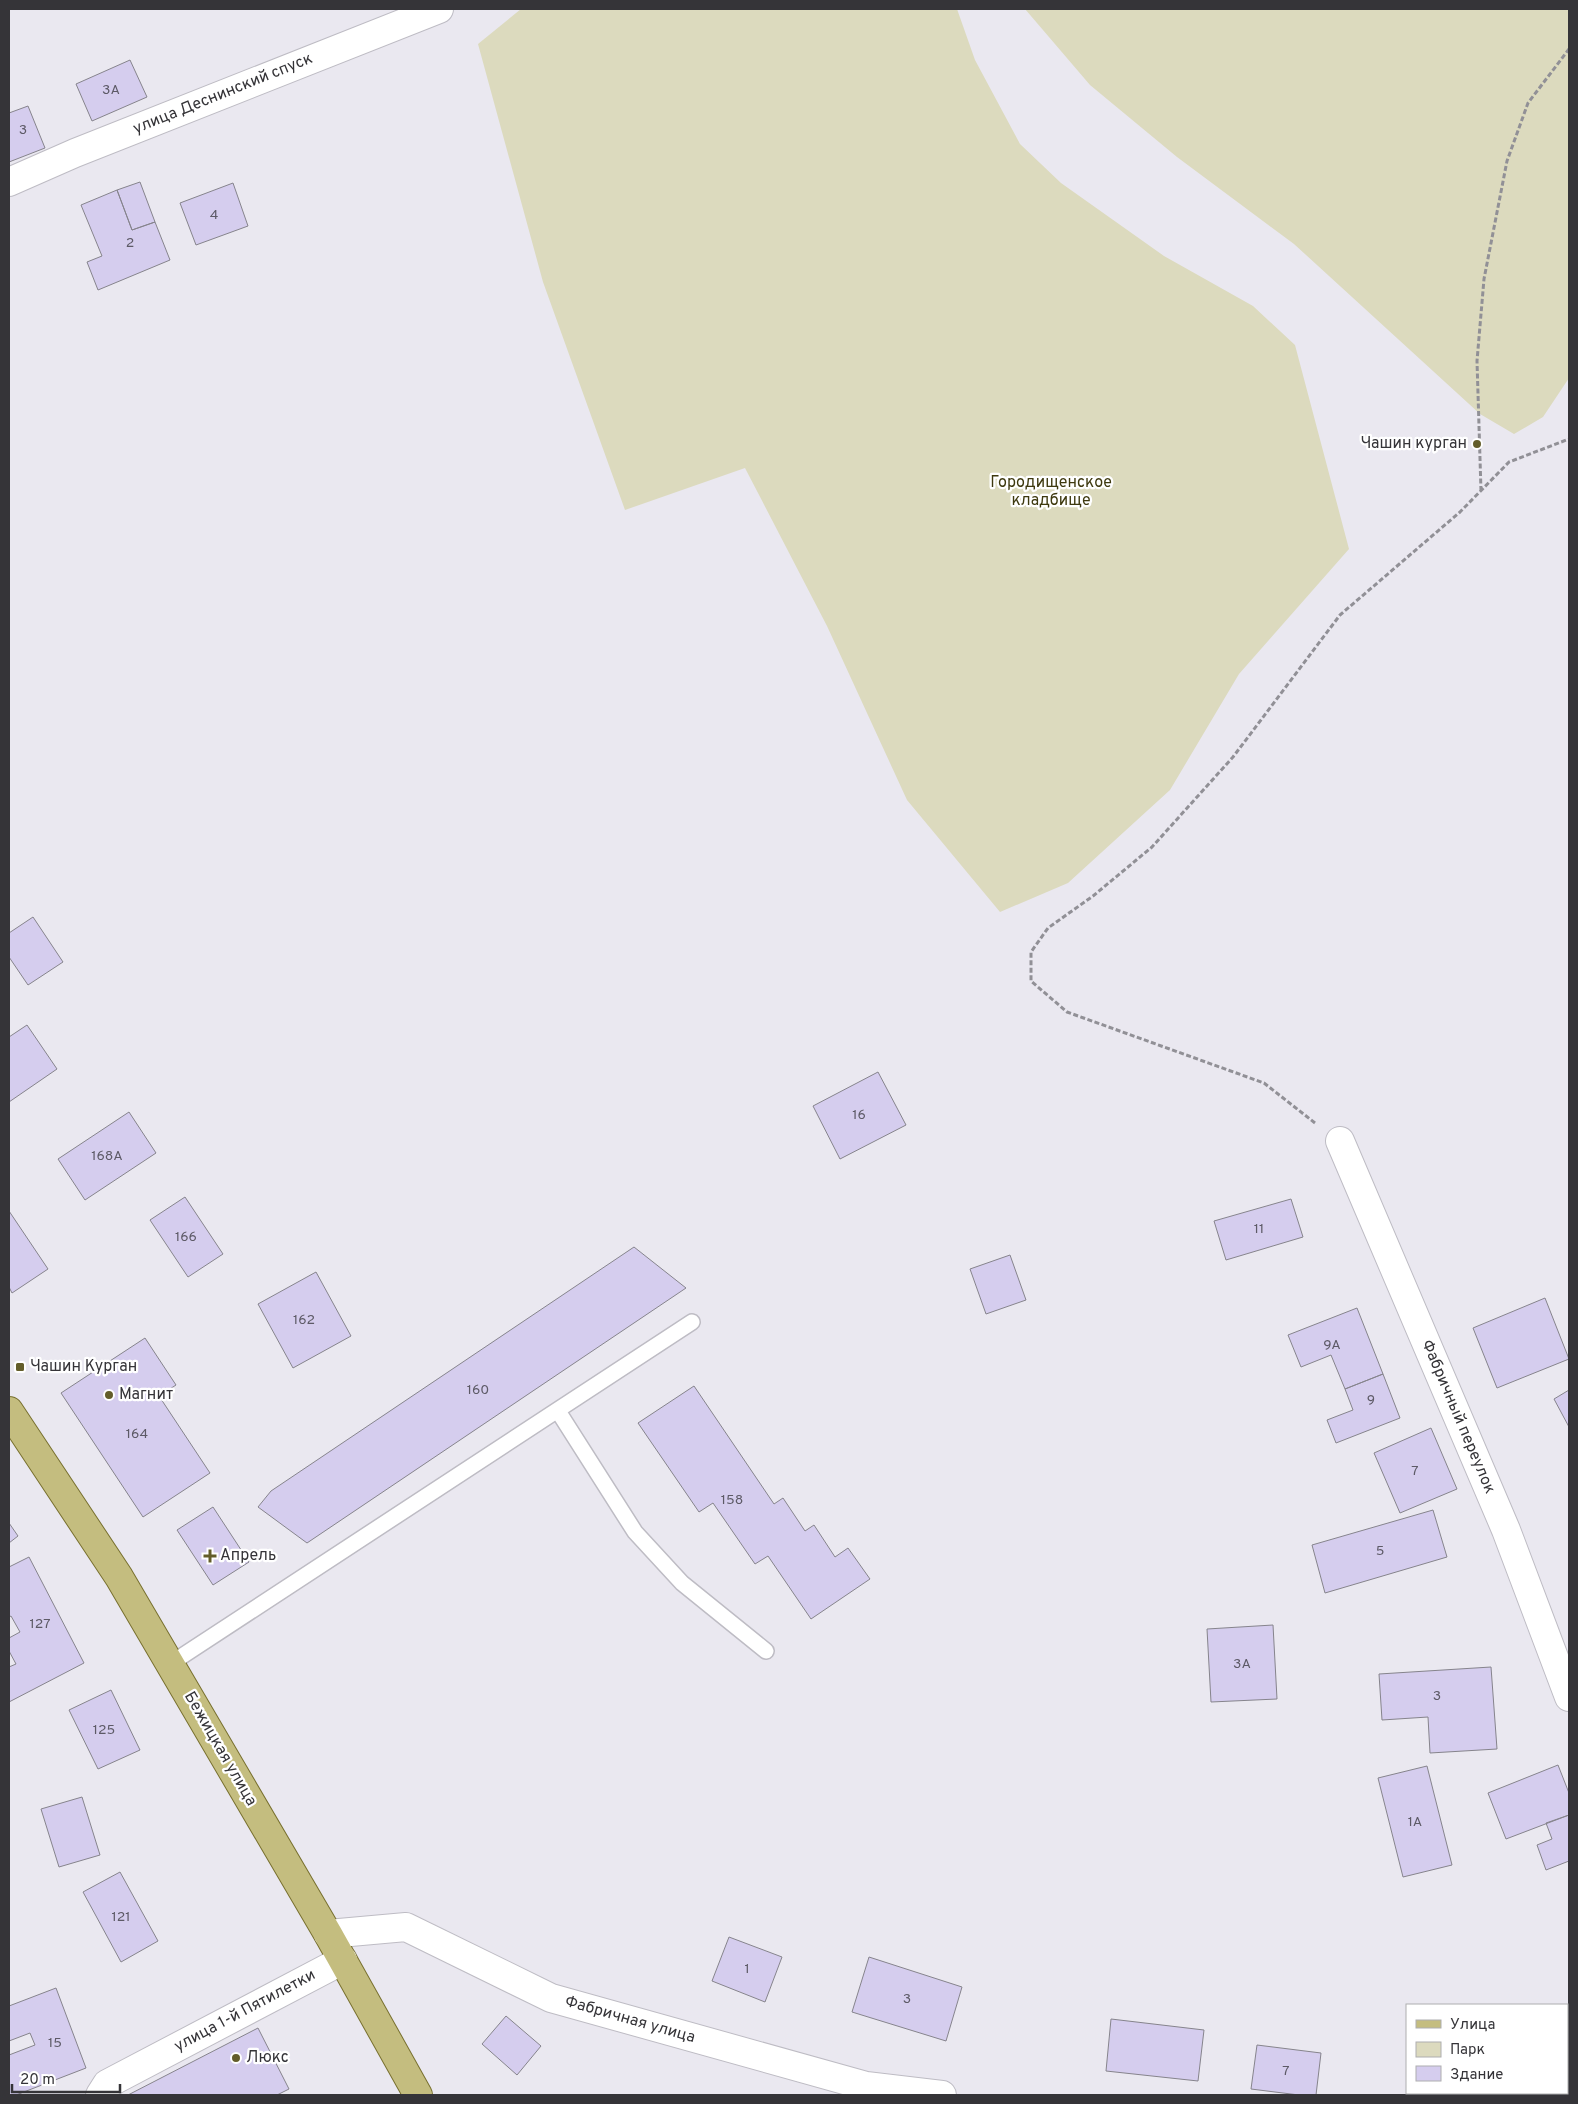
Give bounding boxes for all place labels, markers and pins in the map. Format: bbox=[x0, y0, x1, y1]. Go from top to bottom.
place label: Чашин курган bbox=[1361, 434, 1467, 454]
marker: Чашин курган bbox=[1471, 438, 1483, 450]
place label: Чашин Курган bbox=[30, 1357, 137, 1377]
marker: Чашин Курган bbox=[14, 1361, 26, 1373]
place label: Магнит bbox=[119, 1385, 173, 1405]
marker: Магнит bbox=[103, 1389, 115, 1401]
place label: Апрель bbox=[220, 1546, 276, 1566]
marker: Апрель bbox=[204, 1550, 216, 1562]
place label: Люкс bbox=[246, 2048, 289, 2068]
marker: Люкс bbox=[230, 2052, 242, 2064]

